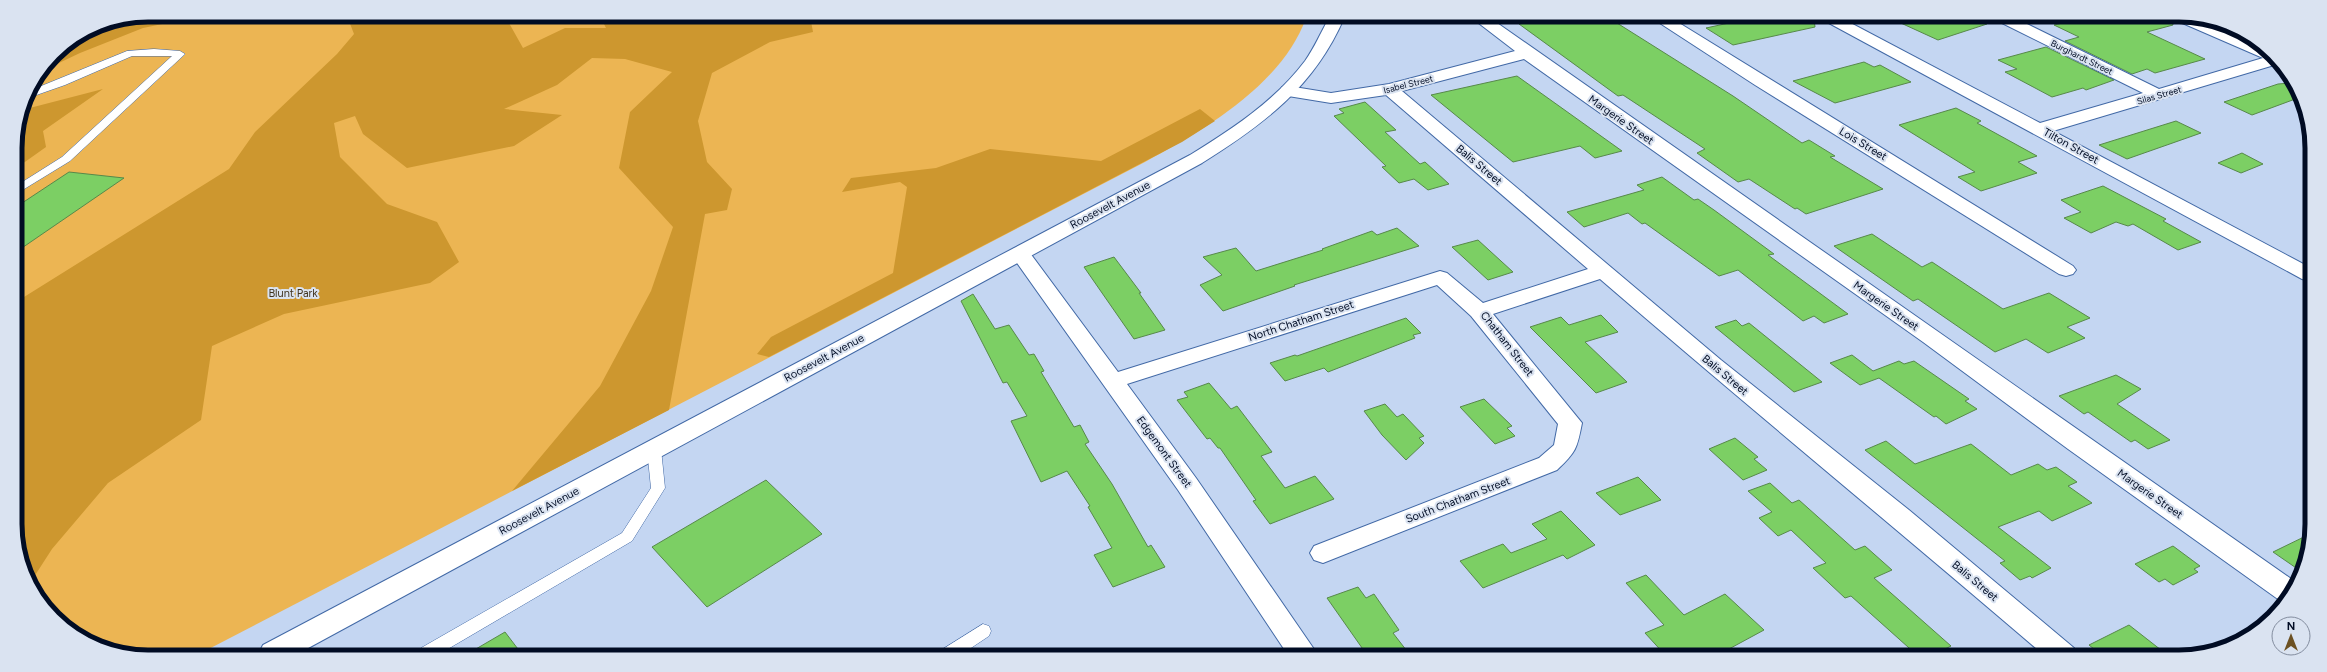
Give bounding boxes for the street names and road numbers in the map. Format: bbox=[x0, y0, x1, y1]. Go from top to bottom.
street label: Burghardt Street bbox=[2049, 37, 2115, 77]
street label: Isabel Street bbox=[1382, 72, 1435, 95]
street label: Silas Street bbox=[2135, 83, 2183, 107]
street label: Margerie Street bbox=[1586, 93, 1656, 147]
street label: Lois Street bbox=[1837, 125, 1889, 163]
street label: Tilton Street bbox=[2041, 125, 2101, 167]
street label: Balis Street bbox=[1453, 142, 1505, 188]
street label: Roosevelt Avenue bbox=[1068, 178, 1152, 232]
street label: Margerie Street bbox=[1851, 279, 1921, 333]
street label: North Chatham Street bbox=[1247, 298, 1355, 344]
street label: Chatham Street bbox=[1478, 309, 1536, 379]
street label: Roosevelt Avenue bbox=[782, 331, 866, 385]
street label: Balis Street bbox=[1699, 352, 1751, 398]
street label: Edgemont Street bbox=[1134, 414, 1194, 490]
street label: Margerie Street bbox=[2115, 467, 2185, 521]
street label: South Chatham Street bbox=[1404, 474, 1512, 526]
street label: Roosevelt Avenue bbox=[497, 484, 581, 538]
street label: Balis Street bbox=[1949, 558, 2001, 604]

